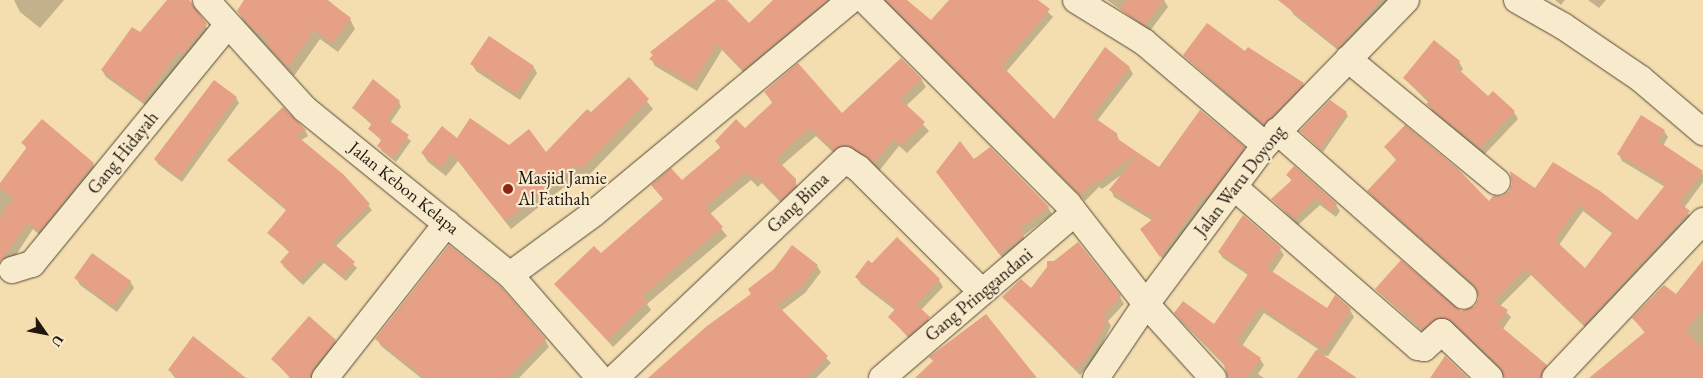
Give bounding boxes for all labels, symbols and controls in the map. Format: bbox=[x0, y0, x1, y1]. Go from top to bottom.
street label: Gang Hidayah bbox=[83, 107, 163, 199]
street label: Jalan Waru Doyong bbox=[1190, 121, 1290, 241]
street label: Jalan Kebon Kelapa bbox=[345, 137, 463, 239]
place label: Masjid Jamie Al Fatihah bbox=[518, 168, 607, 210]
street label: Gang Bima bbox=[763, 168, 833, 238]
marker: Masjid Jamie Al Fatihah bbox=[502, 183, 514, 195]
street label: Gang Pringgandani bbox=[921, 244, 1037, 346]
north arrow bbox=[20, 308, 70, 358]
text: U bbox=[47, 332, 68, 350]

